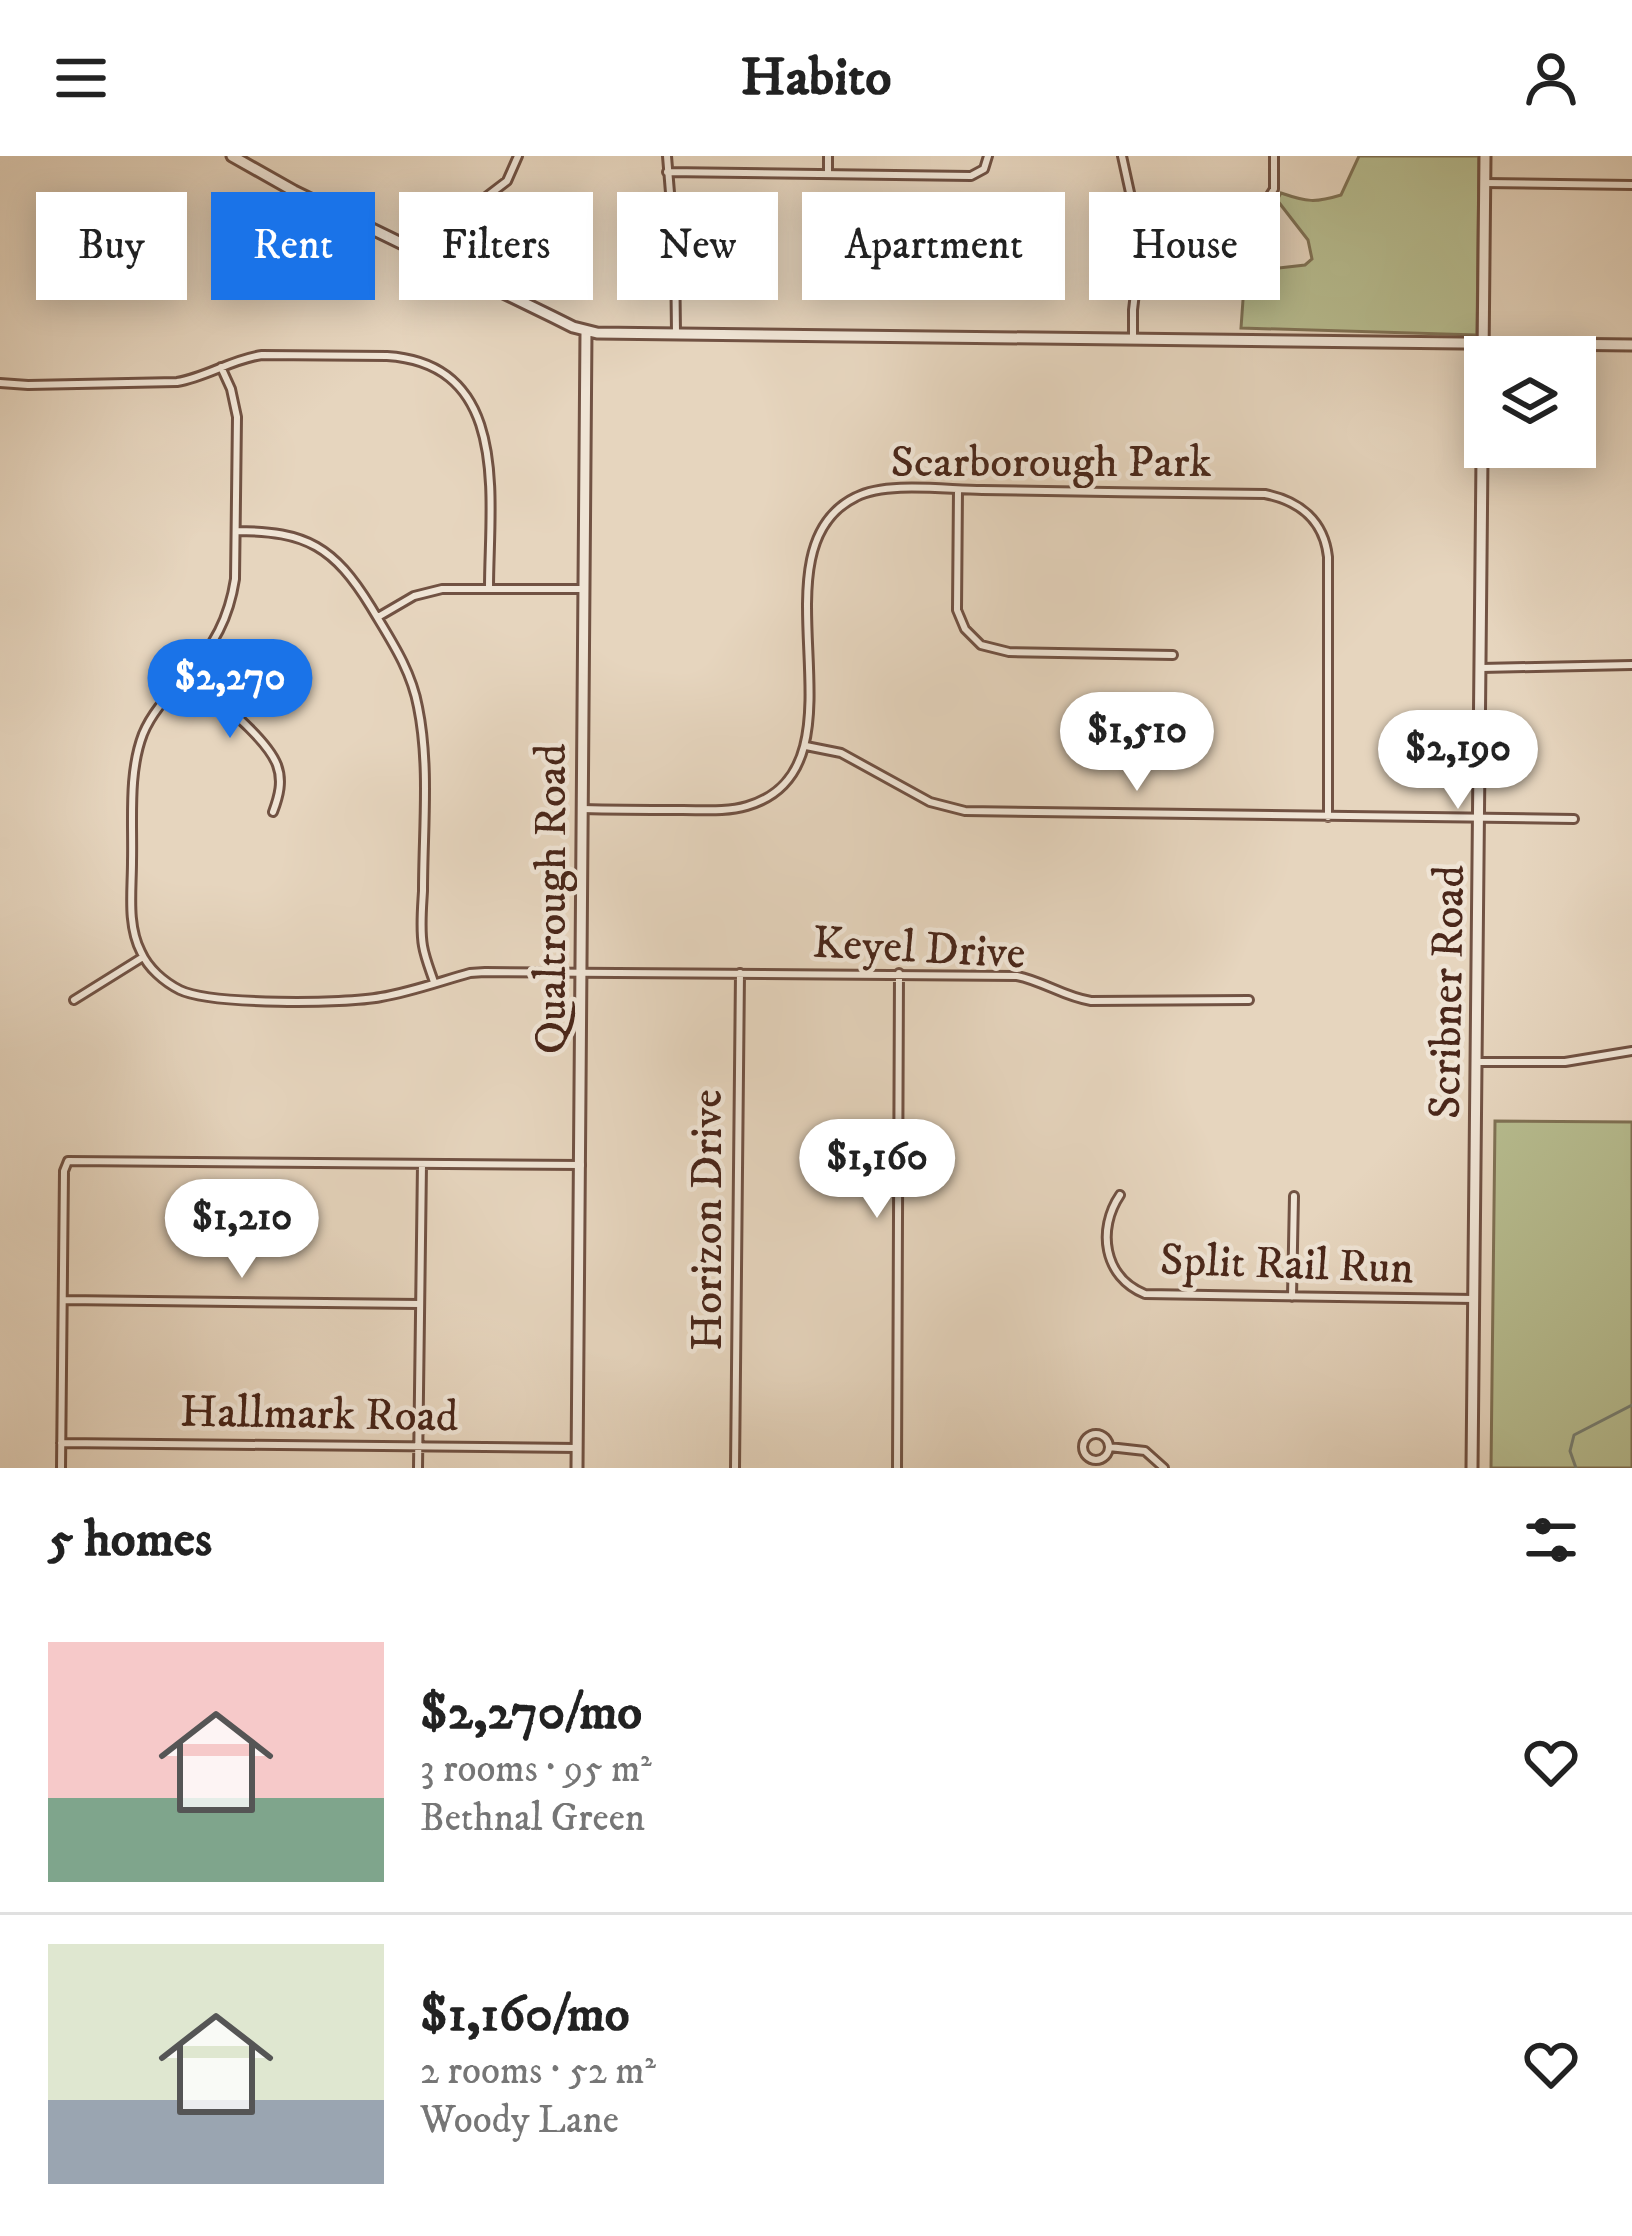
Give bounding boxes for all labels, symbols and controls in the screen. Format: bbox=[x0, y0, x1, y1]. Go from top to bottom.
icon: menu bbox=[48, 45, 114, 111]
text: Habito bbox=[741, 45, 891, 112]
icon: person bbox=[1518, 45, 1584, 111]
chip: Buy bbox=[36, 192, 187, 300]
chip: Rent bbox=[211, 192, 375, 300]
chip: Filters bbox=[399, 192, 593, 300]
chip: New bbox=[617, 192, 778, 300]
chip: Apartment bbox=[802, 192, 1065, 300]
chip: House bbox=[1089, 192, 1280, 300]
map controls bbox=[1464, 336, 1596, 468]
button: layers bbox=[1464, 336, 1596, 468]
street label: Scarborough Park bbox=[890, 435, 1212, 491]
pin: $2,270 bbox=[132, 639, 328, 741]
text: $2,270 bbox=[174, 653, 286, 702]
pin: $1,510 bbox=[1039, 692, 1235, 794]
text: $1,510 bbox=[1087, 706, 1187, 755]
pin: $2,190 bbox=[1360, 710, 1556, 812]
text: $2,190 bbox=[1405, 724, 1511, 773]
street label: Qualtrough Road bbox=[524, 743, 580, 1054]
street label: Scribner Road bbox=[1418, 864, 1478, 1119]
street label: Keyel Drive bbox=[811, 915, 1027, 983]
street label: Horizon Drive bbox=[680, 1089, 736, 1351]
pin: $1,160 bbox=[779, 1119, 975, 1221]
text: $1,160 bbox=[826, 1133, 928, 1182]
pin: $1,210 bbox=[144, 1179, 340, 1281]
text: $1,210 bbox=[192, 1193, 292, 1242]
street label: Split Rail Run bbox=[1159, 1233, 1415, 1297]
street label: Hallmark Road bbox=[179, 1385, 459, 1445]
icon: filters bbox=[1518, 1507, 1584, 1573]
text: 5 homes bbox=[48, 1508, 212, 1572]
text: $2,270/mo bbox=[420, 1681, 642, 1745]
icon: home bbox=[144, 1690, 288, 1834]
icon: heart bbox=[1518, 1729, 1584, 1795]
text: 3 rooms · 95 m² bbox=[420, 1745, 652, 1794]
text: Bethnal Green bbox=[420, 1794, 645, 1843]
text: $1,160/mo bbox=[420, 1983, 630, 2047]
icon: home bbox=[144, 1992, 288, 2136]
icon: heart bbox=[1518, 2031, 1584, 2097]
text: 2 rooms · 52 m² bbox=[420, 2047, 656, 2096]
text: Woody Lane bbox=[420, 2096, 619, 2145]

